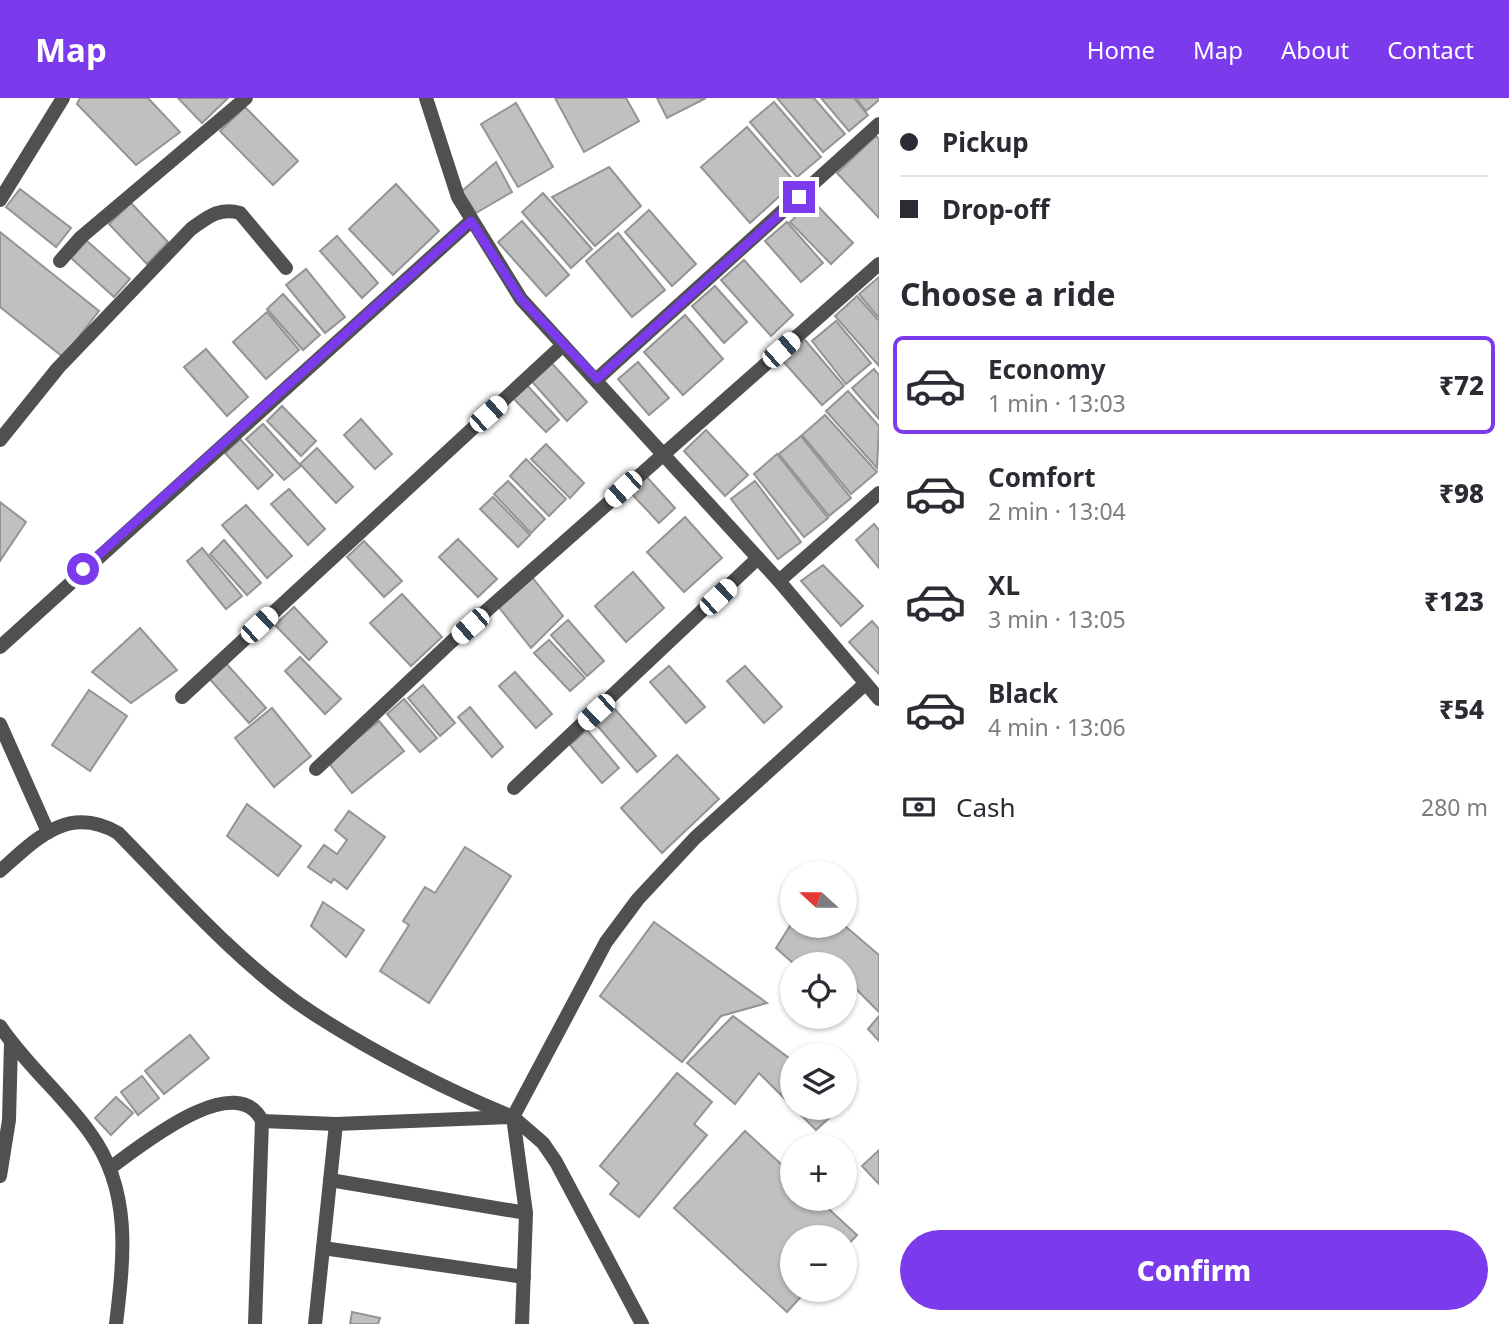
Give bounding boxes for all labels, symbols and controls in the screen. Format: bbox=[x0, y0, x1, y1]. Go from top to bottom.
text: Map bbox=[35, 27, 107, 72]
text: Home bbox=[1087, 33, 1155, 66]
text: Map bbox=[1193, 33, 1243, 66]
text: About bbox=[1281, 33, 1349, 66]
text: Contact bbox=[1387, 33, 1474, 66]
text: Pickup bbox=[942, 124, 1029, 160]
route end bbox=[783, 181, 815, 213]
text: Drop-off bbox=[942, 191, 1049, 227]
text: Choose a ride bbox=[900, 272, 1116, 315]
car bbox=[759, 328, 804, 372]
text: Economy bbox=[988, 351, 1106, 387]
icon: car bbox=[904, 354, 967, 417]
text: ₹72 bbox=[1439, 367, 1484, 403]
text: 1 min · 13:03 bbox=[988, 387, 1126, 419]
car bbox=[466, 392, 511, 436]
text: Comfort bbox=[988, 459, 1096, 495]
icon: car bbox=[904, 462, 967, 525]
car bbox=[601, 467, 646, 511]
text: ₹98 bbox=[1439, 475, 1484, 511]
text: 2 min · 13:04 bbox=[988, 495, 1126, 527]
route start bbox=[67, 553, 99, 585]
text: XL bbox=[988, 567, 1020, 603]
icon: car bbox=[904, 570, 967, 633]
car bbox=[696, 575, 741, 619]
text: ₹123 bbox=[1424, 583, 1484, 619]
car bbox=[237, 603, 282, 647]
text: 3 min · 13:05 bbox=[988, 603, 1126, 635]
car bbox=[448, 604, 493, 648]
text: Black bbox=[988, 675, 1058, 711]
icon: car bbox=[904, 678, 967, 741]
car bbox=[574, 690, 619, 734]
text: ₹54 bbox=[1439, 691, 1484, 727]
text: 4 min · 13:06 bbox=[988, 711, 1126, 743]
icon: cash bbox=[900, 788, 938, 826]
text: Cash bbox=[956, 789, 1016, 825]
text: 280 m bbox=[1421, 791, 1488, 823]
north arrow bbox=[780, 861, 858, 938]
map controls bbox=[780, 861, 857, 1302]
button: locate bbox=[780, 952, 857, 1029]
button: layers bbox=[780, 1043, 857, 1120]
button: + bbox=[780, 1134, 857, 1211]
button: − bbox=[780, 1225, 857, 1302]
button: Confirm bbox=[900, 1230, 1488, 1310]

